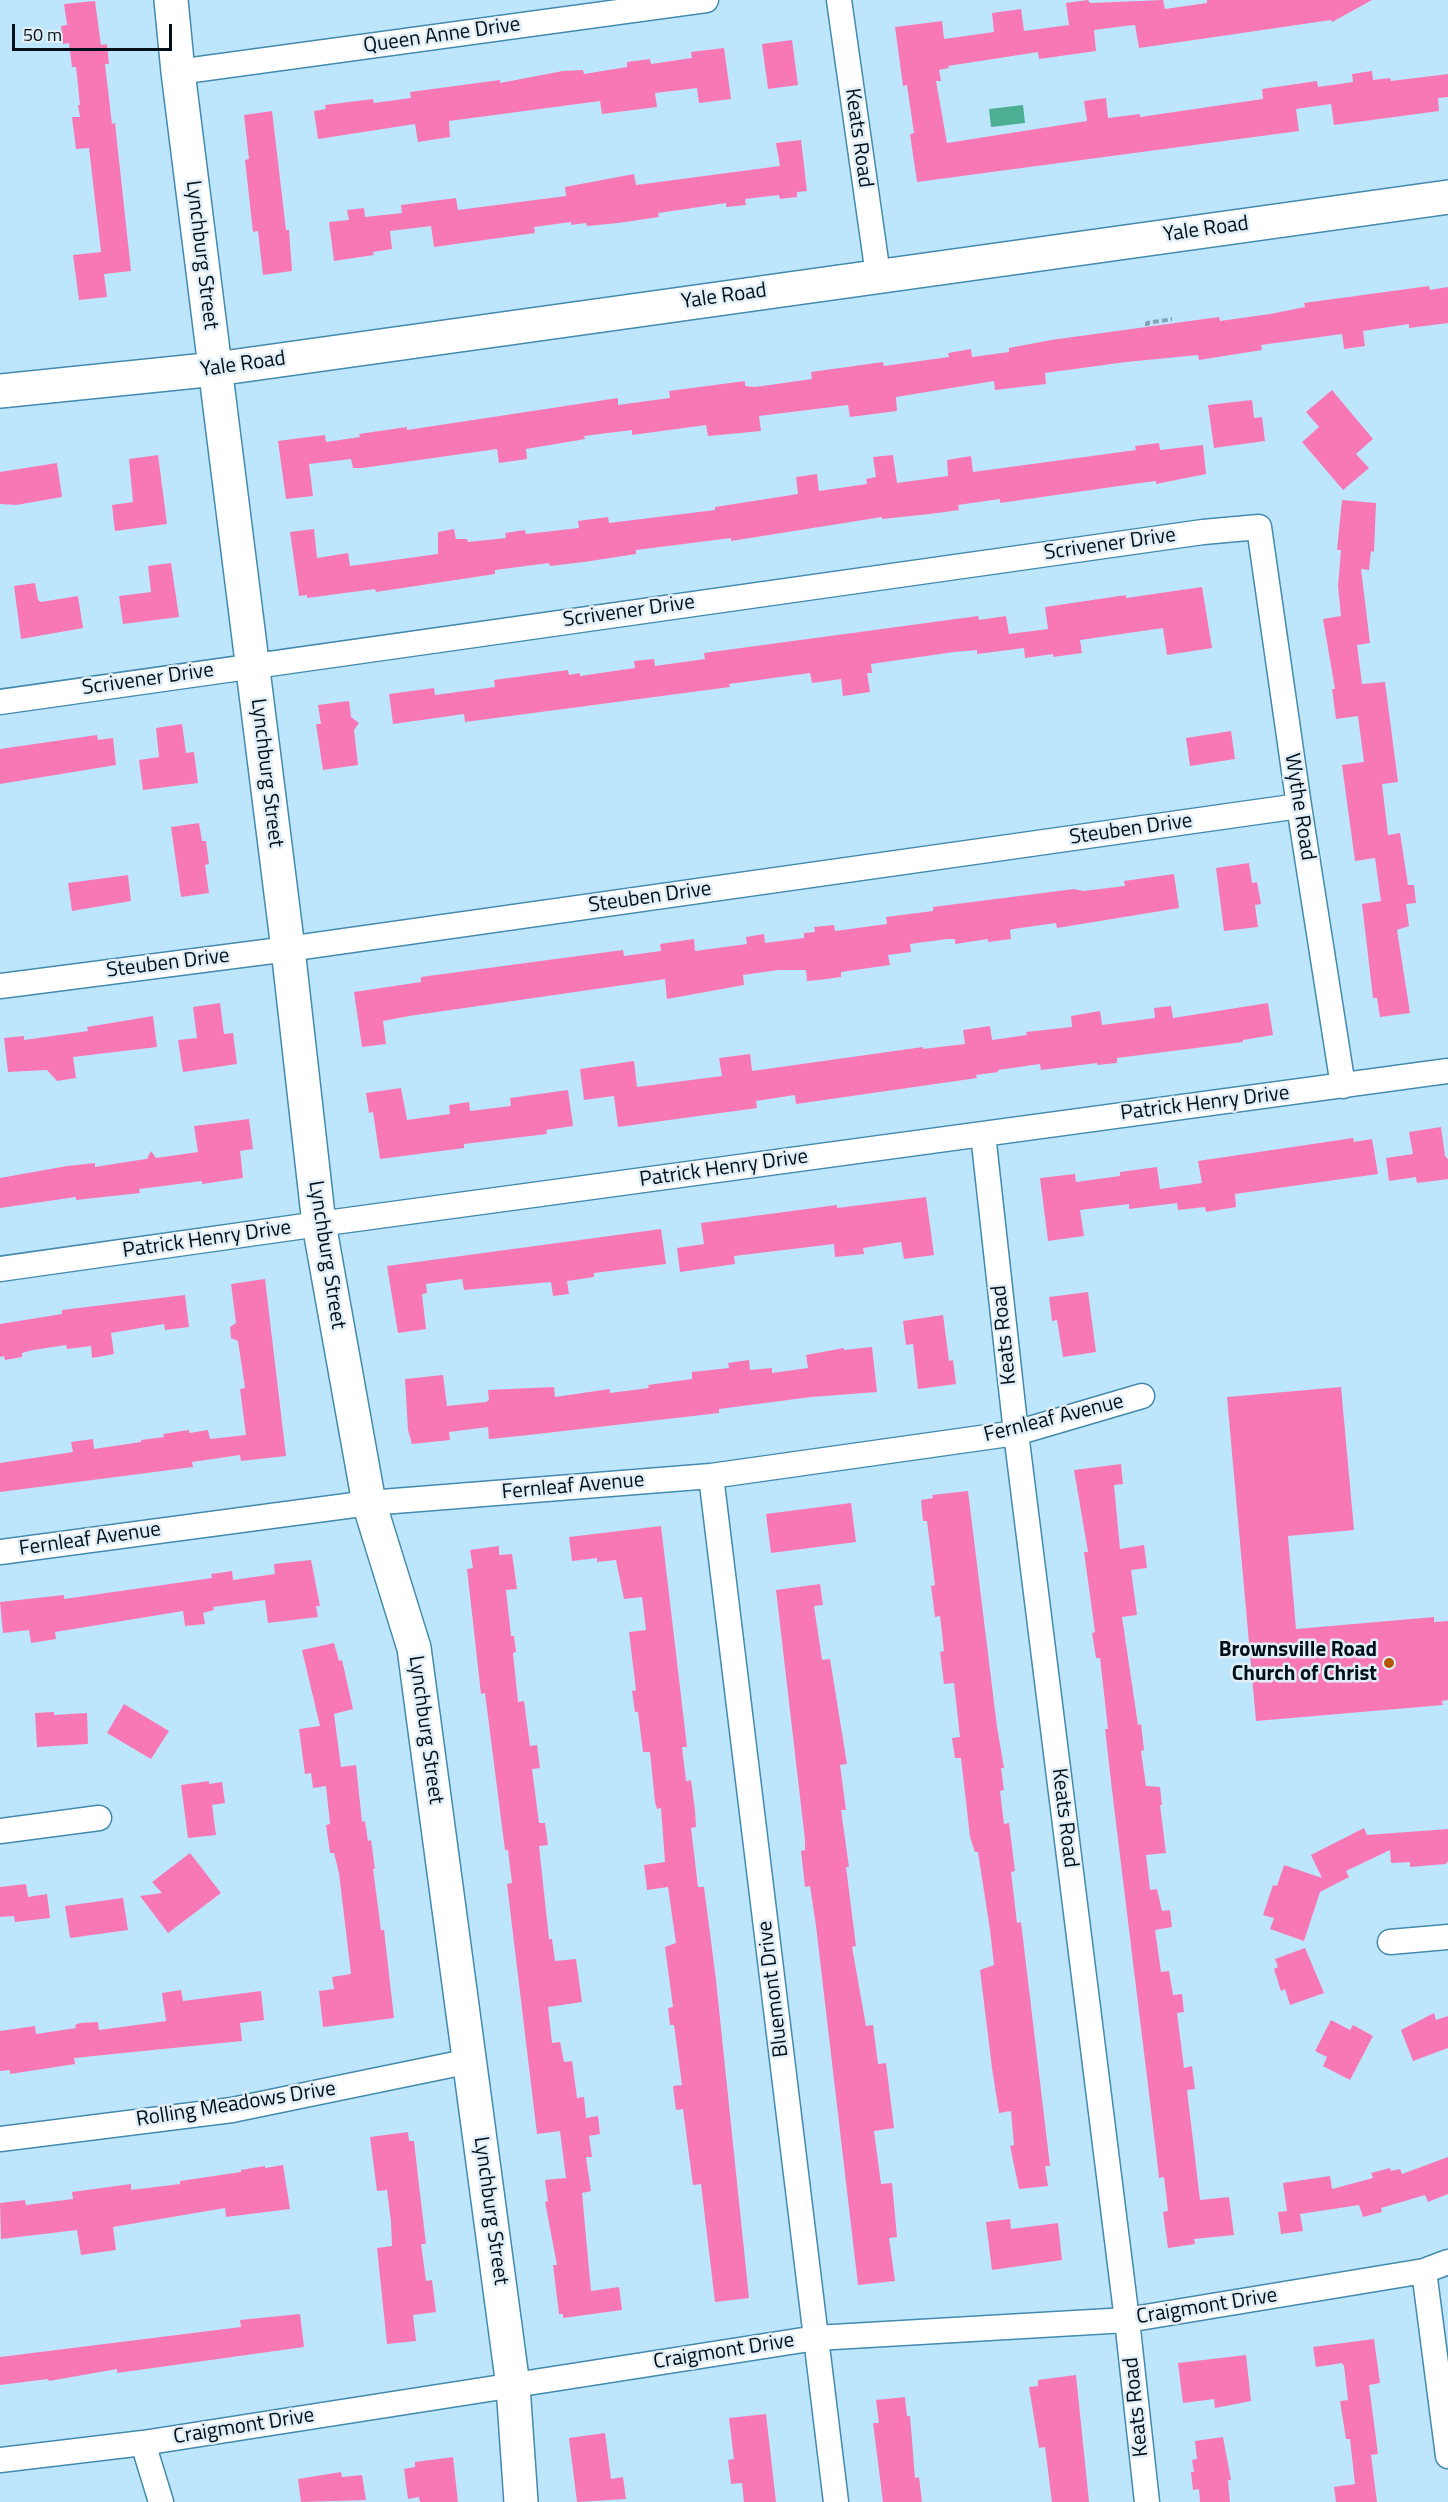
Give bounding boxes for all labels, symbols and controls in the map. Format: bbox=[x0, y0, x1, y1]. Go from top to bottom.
scale bar bbox=[15, 12, 176, 50]
street label: Queen Anne Drive bbox=[362, 13, 522, 59]
text: 50 m bbox=[23, 21, 62, 48]
street label: Keats Road bbox=[839, 87, 877, 189]
street label: Lynchburg Street bbox=[179, 179, 223, 331]
street label: Yale Road bbox=[1162, 212, 1250, 248]
street label: Yale Road bbox=[680, 279, 768, 315]
street label: Yale Road bbox=[199, 347, 287, 383]
street label: Scrivener Drive bbox=[1043, 523, 1177, 567]
street label: Scrivener Drive bbox=[562, 590, 696, 634]
street label: Scrivener Drive bbox=[81, 658, 215, 702]
street label: Lynchburg Street bbox=[244, 697, 288, 849]
street label: Wythe Road bbox=[1278, 752, 1320, 862]
street label: Steuben Drive bbox=[1068, 809, 1194, 851]
street label: Steuben Drive bbox=[587, 877, 713, 919]
street label: Steuben Drive bbox=[105, 944, 231, 984]
street label: Patrick Henry Drive bbox=[1119, 1081, 1291, 1127]
street label: Patrick Henry Drive bbox=[638, 1145, 810, 1193]
street label: Lynchburg Street bbox=[302, 1179, 350, 1331]
street label: Patrick Henry Drive bbox=[121, 1216, 293, 1264]
street label: Keats Road bbox=[987, 1284, 1023, 1386]
street label: Fernleaf Avenue bbox=[982, 1389, 1126, 1449]
street label: Fernleaf Avenue bbox=[501, 1468, 645, 1506]
street label: Fernleaf Avenue bbox=[17, 1518, 163, 1562]
place label: Brownsville Road Church of Christ bbox=[1219, 1638, 1377, 1688]
street label: Lynchburg Street bbox=[402, 1654, 448, 1806]
marker: Brownsville Road Church of Christ bbox=[1382, 1656, 1396, 1670]
street label: Keats Road bbox=[1045, 1767, 1083, 1869]
street label: Bluemont Drive bbox=[753, 1919, 795, 2059]
street label: Rolling Meadows Drive bbox=[134, 2077, 338, 2133]
street label: Lynchburg Street bbox=[467, 2135, 513, 2287]
street label: Craigmont Drive bbox=[1135, 2283, 1279, 2331]
street label: Craigmont Drive bbox=[652, 2328, 796, 2376]
street label: Keats Road bbox=[1119, 2356, 1155, 2458]
street label: Craigmont Drive bbox=[172, 2403, 316, 2451]

